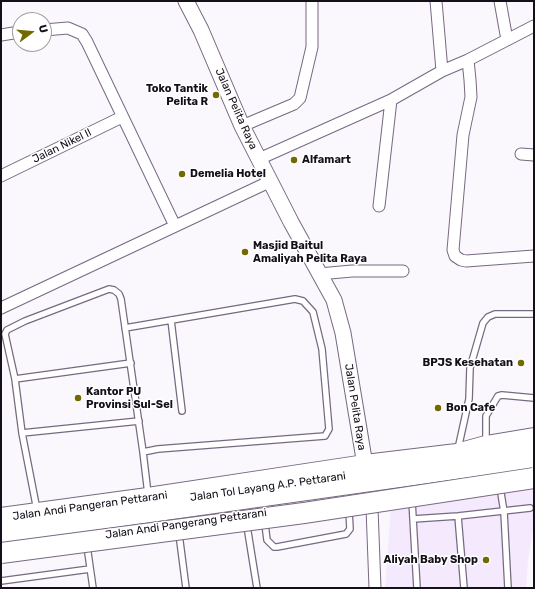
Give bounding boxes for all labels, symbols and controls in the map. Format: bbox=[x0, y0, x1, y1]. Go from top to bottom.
north arrow bbox=[12, 12, 52, 52]
text: U bbox=[36, 23, 50, 34]
street label: Jalan Pelita Raya bbox=[212, 66, 260, 152]
place label: Toko Tantik Pelita R bbox=[146, 82, 208, 108]
marker: Toko Tantik Pelita R bbox=[211, 90, 221, 100]
street label: Jalan Nikel II bbox=[30, 126, 94, 166]
place label: Alfamart bbox=[302, 153, 351, 167]
marker: Alfamart bbox=[289, 155, 299, 165]
place label: Demelia Hotel bbox=[190, 167, 266, 181]
marker: Demelia Hotel bbox=[177, 169, 187, 179]
place label: Masjid Baitul Amaliyah Pelita Raya bbox=[253, 239, 367, 265]
marker: Masjid Baitul Amaliyah Pelita Raya bbox=[240, 247, 250, 257]
place label: BPJS Kesehatan bbox=[423, 356, 513, 370]
marker: BPJS Kesehatan bbox=[516, 358, 526, 368]
street label: Jalan Pelita Raya bbox=[342, 363, 368, 451]
place label: Kantor PU Provinsi Sul-Sel bbox=[86, 385, 173, 411]
marker: Kantor PU Provinsi Sul-Sel bbox=[73, 393, 83, 403]
place label: Bon Cafe bbox=[446, 401, 495, 415]
marker: Bon Cafe bbox=[433, 403, 443, 413]
street label: Jalan Tol Layang A.P. Pettarani bbox=[189, 470, 347, 504]
street label: Jalan Andi Pangeran Pettarani bbox=[12, 489, 168, 523]
street label: Jalan Andi Pangerang Pettarani bbox=[104, 506, 268, 542]
place label: Aliyah Baby Shop bbox=[384, 553, 478, 567]
marker: Aliyah Baby Shop bbox=[481, 555, 491, 565]

